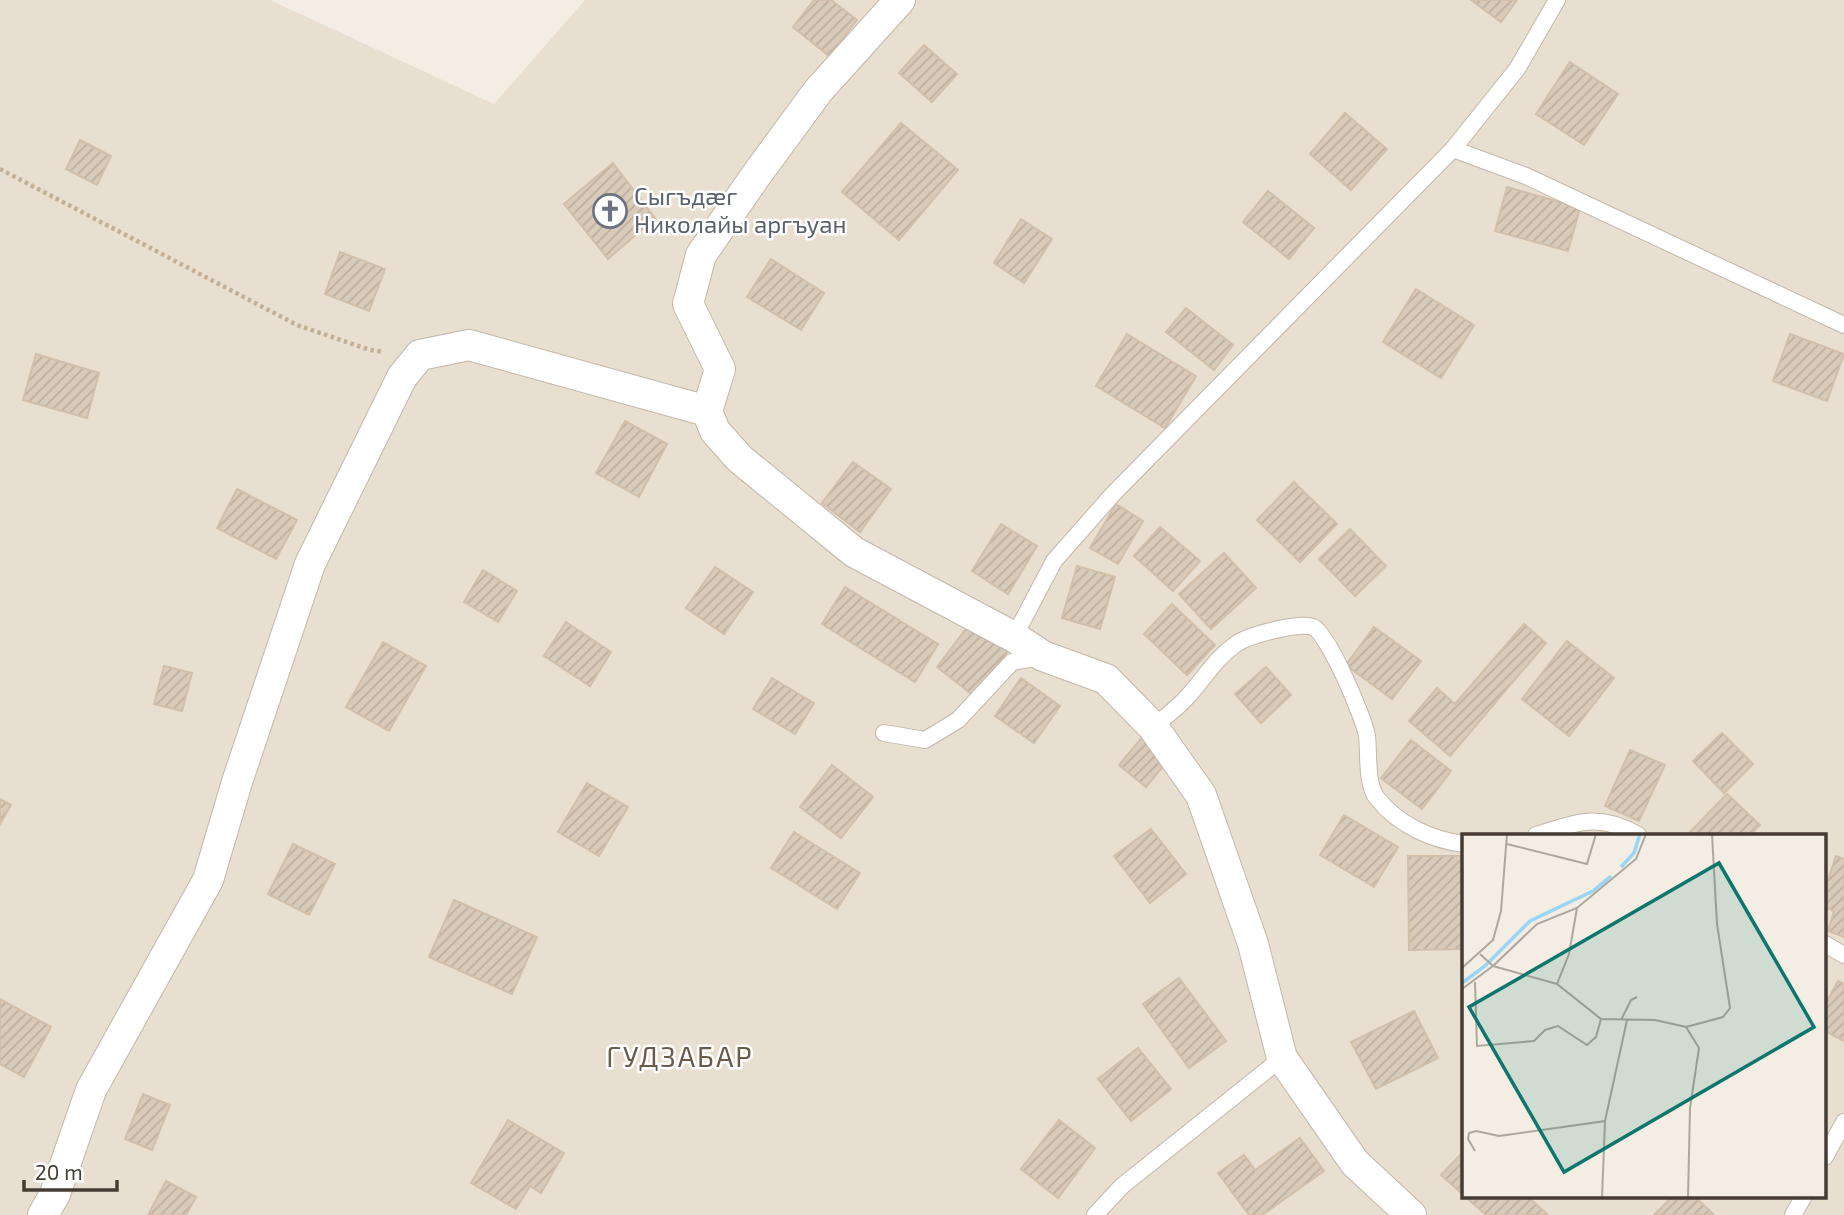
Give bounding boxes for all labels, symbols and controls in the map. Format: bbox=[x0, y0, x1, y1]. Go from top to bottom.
place label: Сыгъдæг Николайы аргъуан bbox=[634, 181, 846, 239]
church icon: Сыгъдæг Николайы аргъуан bbox=[591, 192, 629, 230]
inset map bbox=[1462, 834, 1826, 1198]
district label: ГУДЗАБАР bbox=[606, 1039, 754, 1073]
scale bar bbox=[24, 1148, 117, 1192]
text: 20 m bbox=[35, 1159, 83, 1184]

